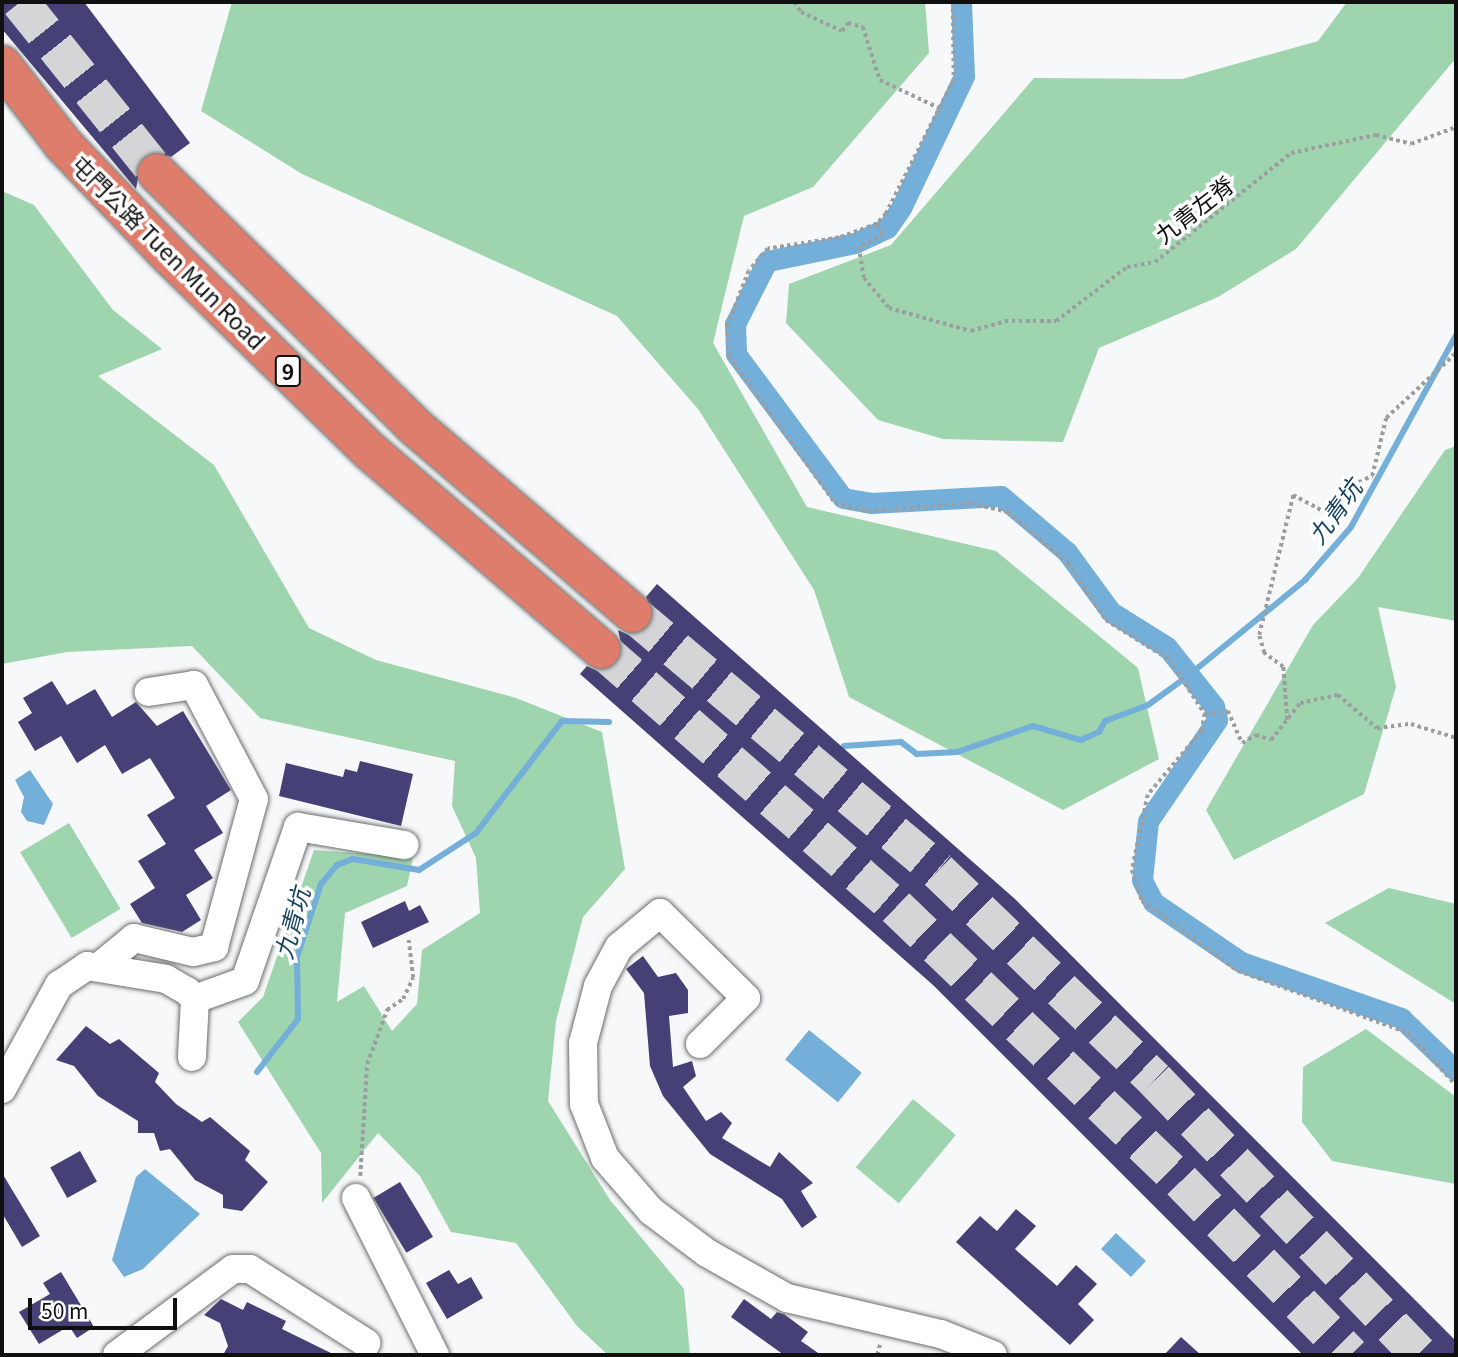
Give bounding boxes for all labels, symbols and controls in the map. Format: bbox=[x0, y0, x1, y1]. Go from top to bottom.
street label: 屯門公路 Tuen Mun Road bbox=[66, 149, 272, 355]
street label: 九青左脊 bbox=[1149, 170, 1239, 248]
road number: 9 bbox=[274, 354, 302, 388]
water label: 九青坑 bbox=[1301, 473, 1367, 549]
water label: 九青坑 bbox=[268, 884, 314, 962]
scale bar bbox=[32, 1284, 180, 1328]
text: 50 m bbox=[41, 1295, 88, 1325]

